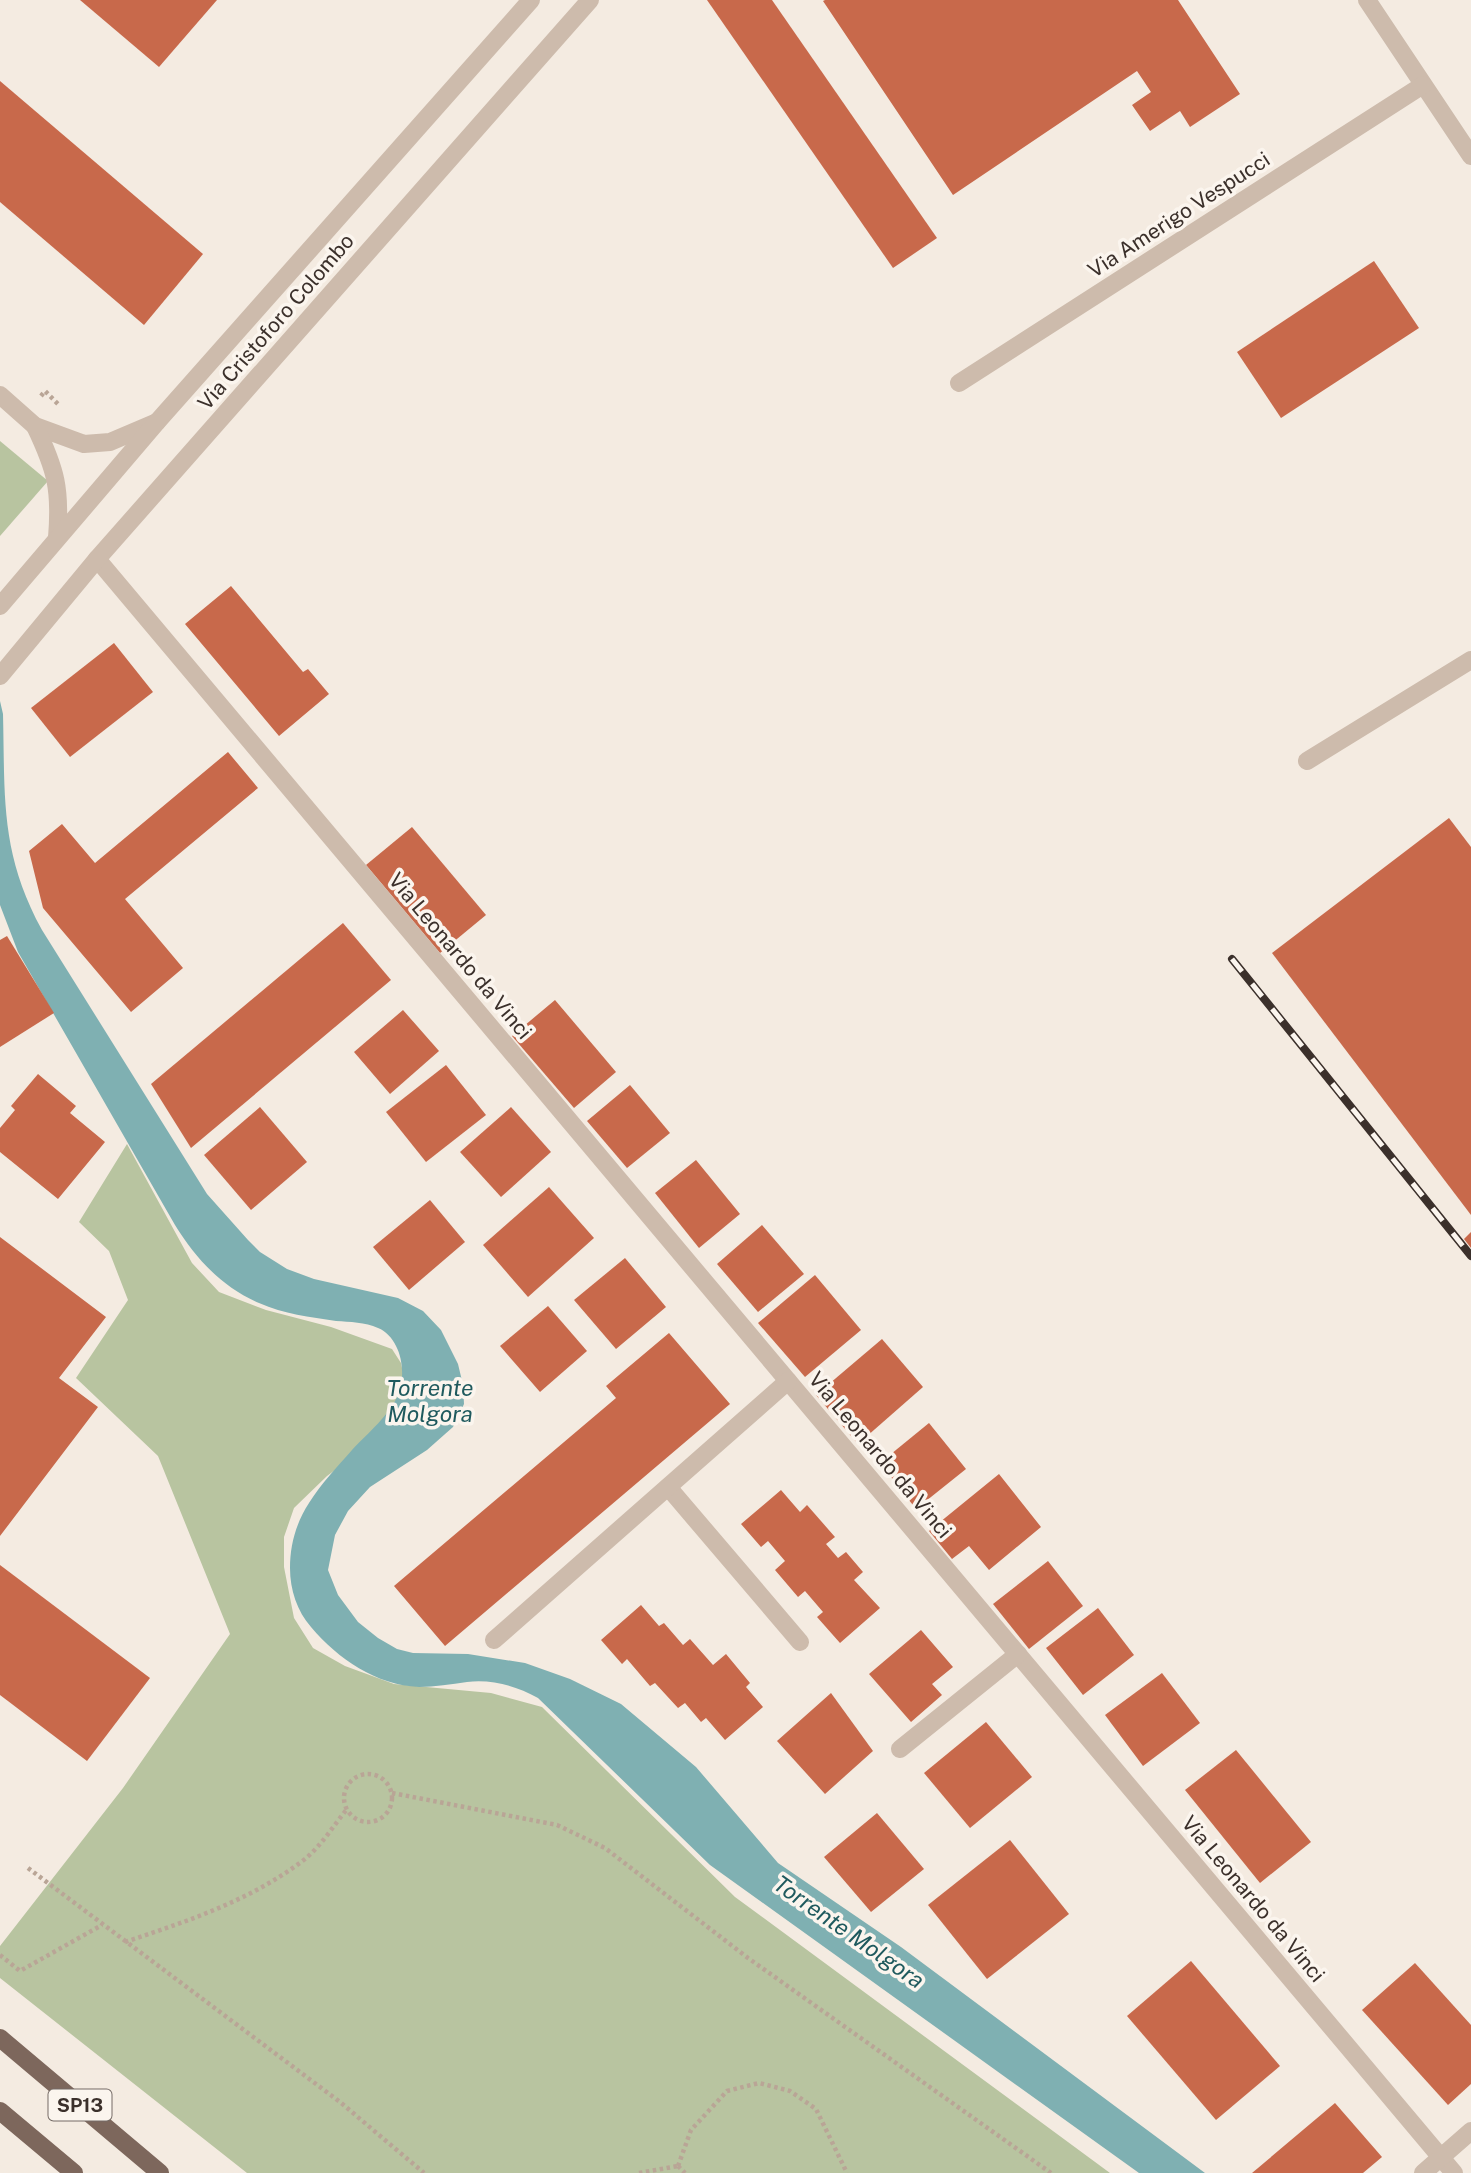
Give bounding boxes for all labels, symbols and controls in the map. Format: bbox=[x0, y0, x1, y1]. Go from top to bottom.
street label: Via Amerigo Vespucci bbox=[1083, 146, 1274, 283]
street label: Via Cristoforo Colombo bbox=[192, 229, 359, 415]
street label: Via Leonardo da Vinci bbox=[384, 868, 537, 1044]
street label: Via Leonardo da Vinci bbox=[804, 1367, 957, 1543]
water label: Torrente Molgora bbox=[387, 1374, 473, 1427]
street label: Via Leonardo da Vinci bbox=[1177, 1811, 1330, 1987]
water label: Torrente Molgora bbox=[769, 1870, 930, 1994]
road number: SP13 bbox=[48, 2090, 112, 2120]

